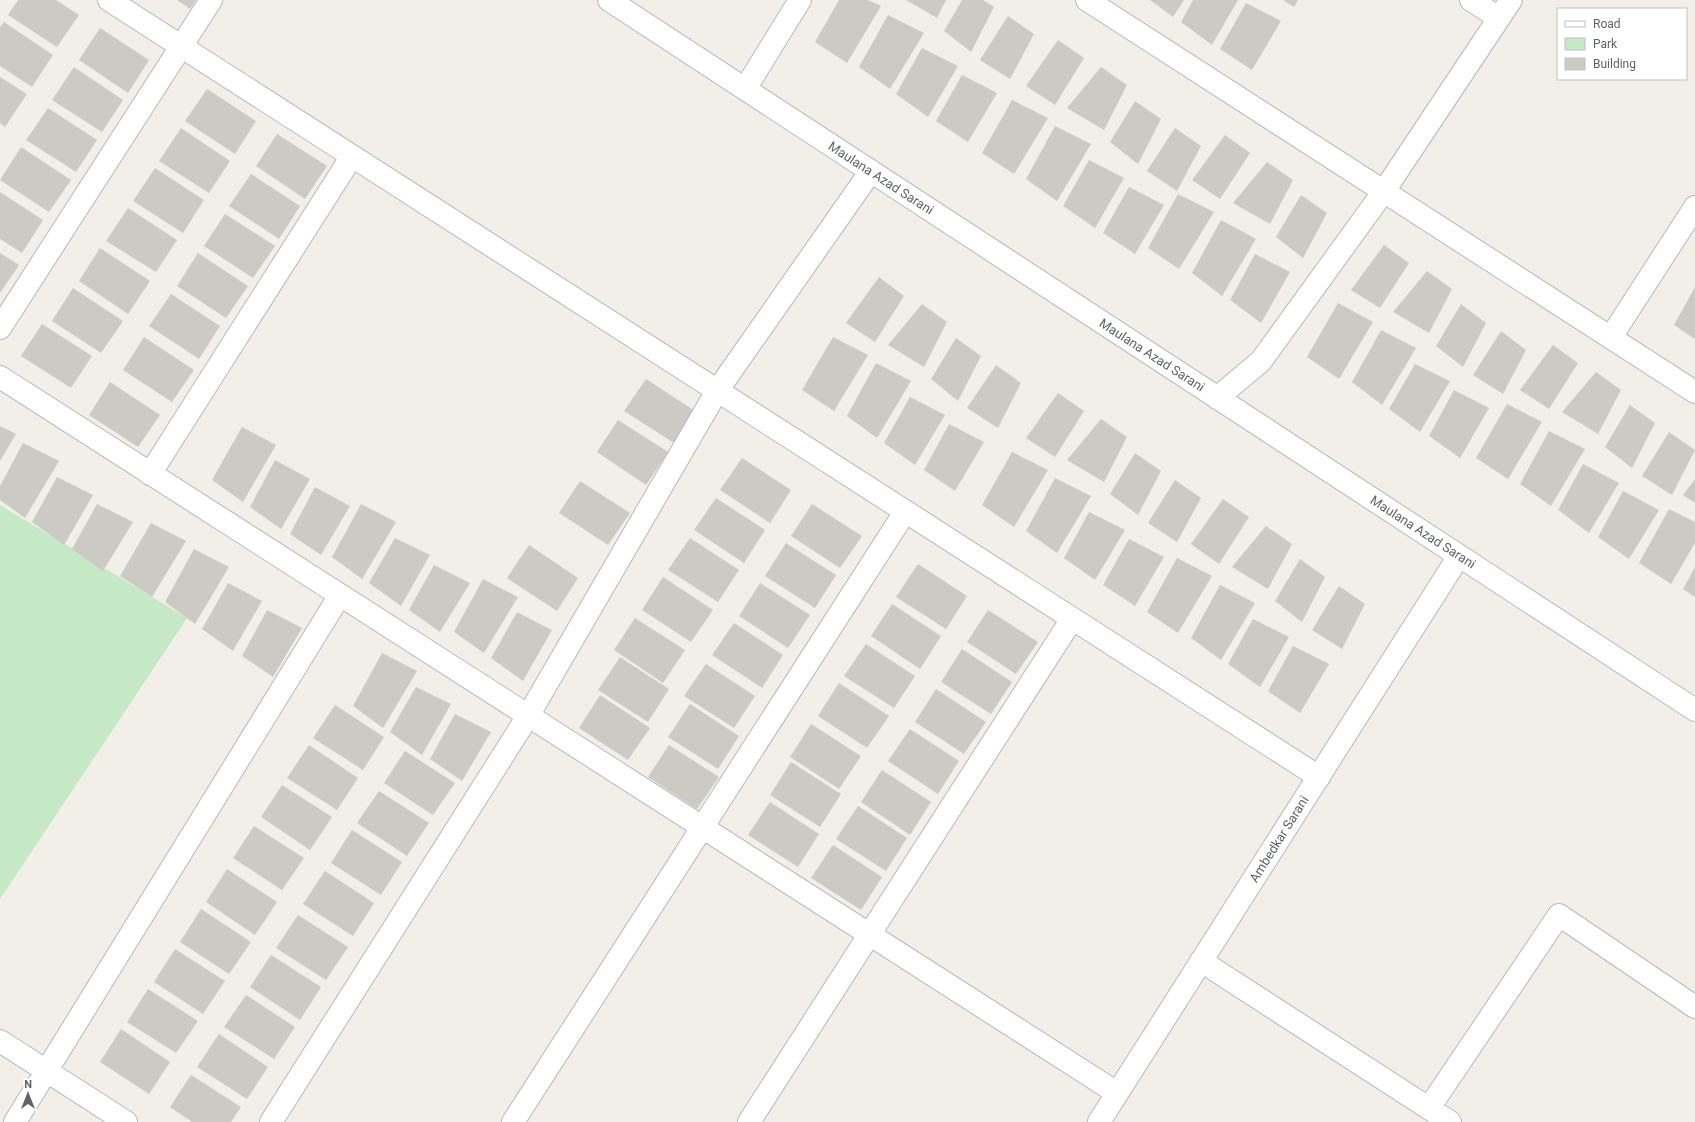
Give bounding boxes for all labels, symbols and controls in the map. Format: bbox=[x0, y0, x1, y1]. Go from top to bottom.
legend bbox=[1557, 8, 1687, 80]
text: Road bbox=[1593, 17, 1621, 31]
text: Park bbox=[1593, 37, 1618, 51]
text: Building bbox=[1593, 57, 1636, 71]
street label: Maulana Azad Sarani bbox=[826, 138, 936, 218]
street label: Maulana Azad Sarani bbox=[1097, 315, 1207, 395]
street label: Maulana Azad Sarani bbox=[1368, 492, 1478, 572]
street label: Ambedkar Sarani bbox=[1246, 793, 1312, 885]
north arrow bbox=[8, 1074, 48, 1114]
text: N bbox=[24, 1078, 32, 1091]

